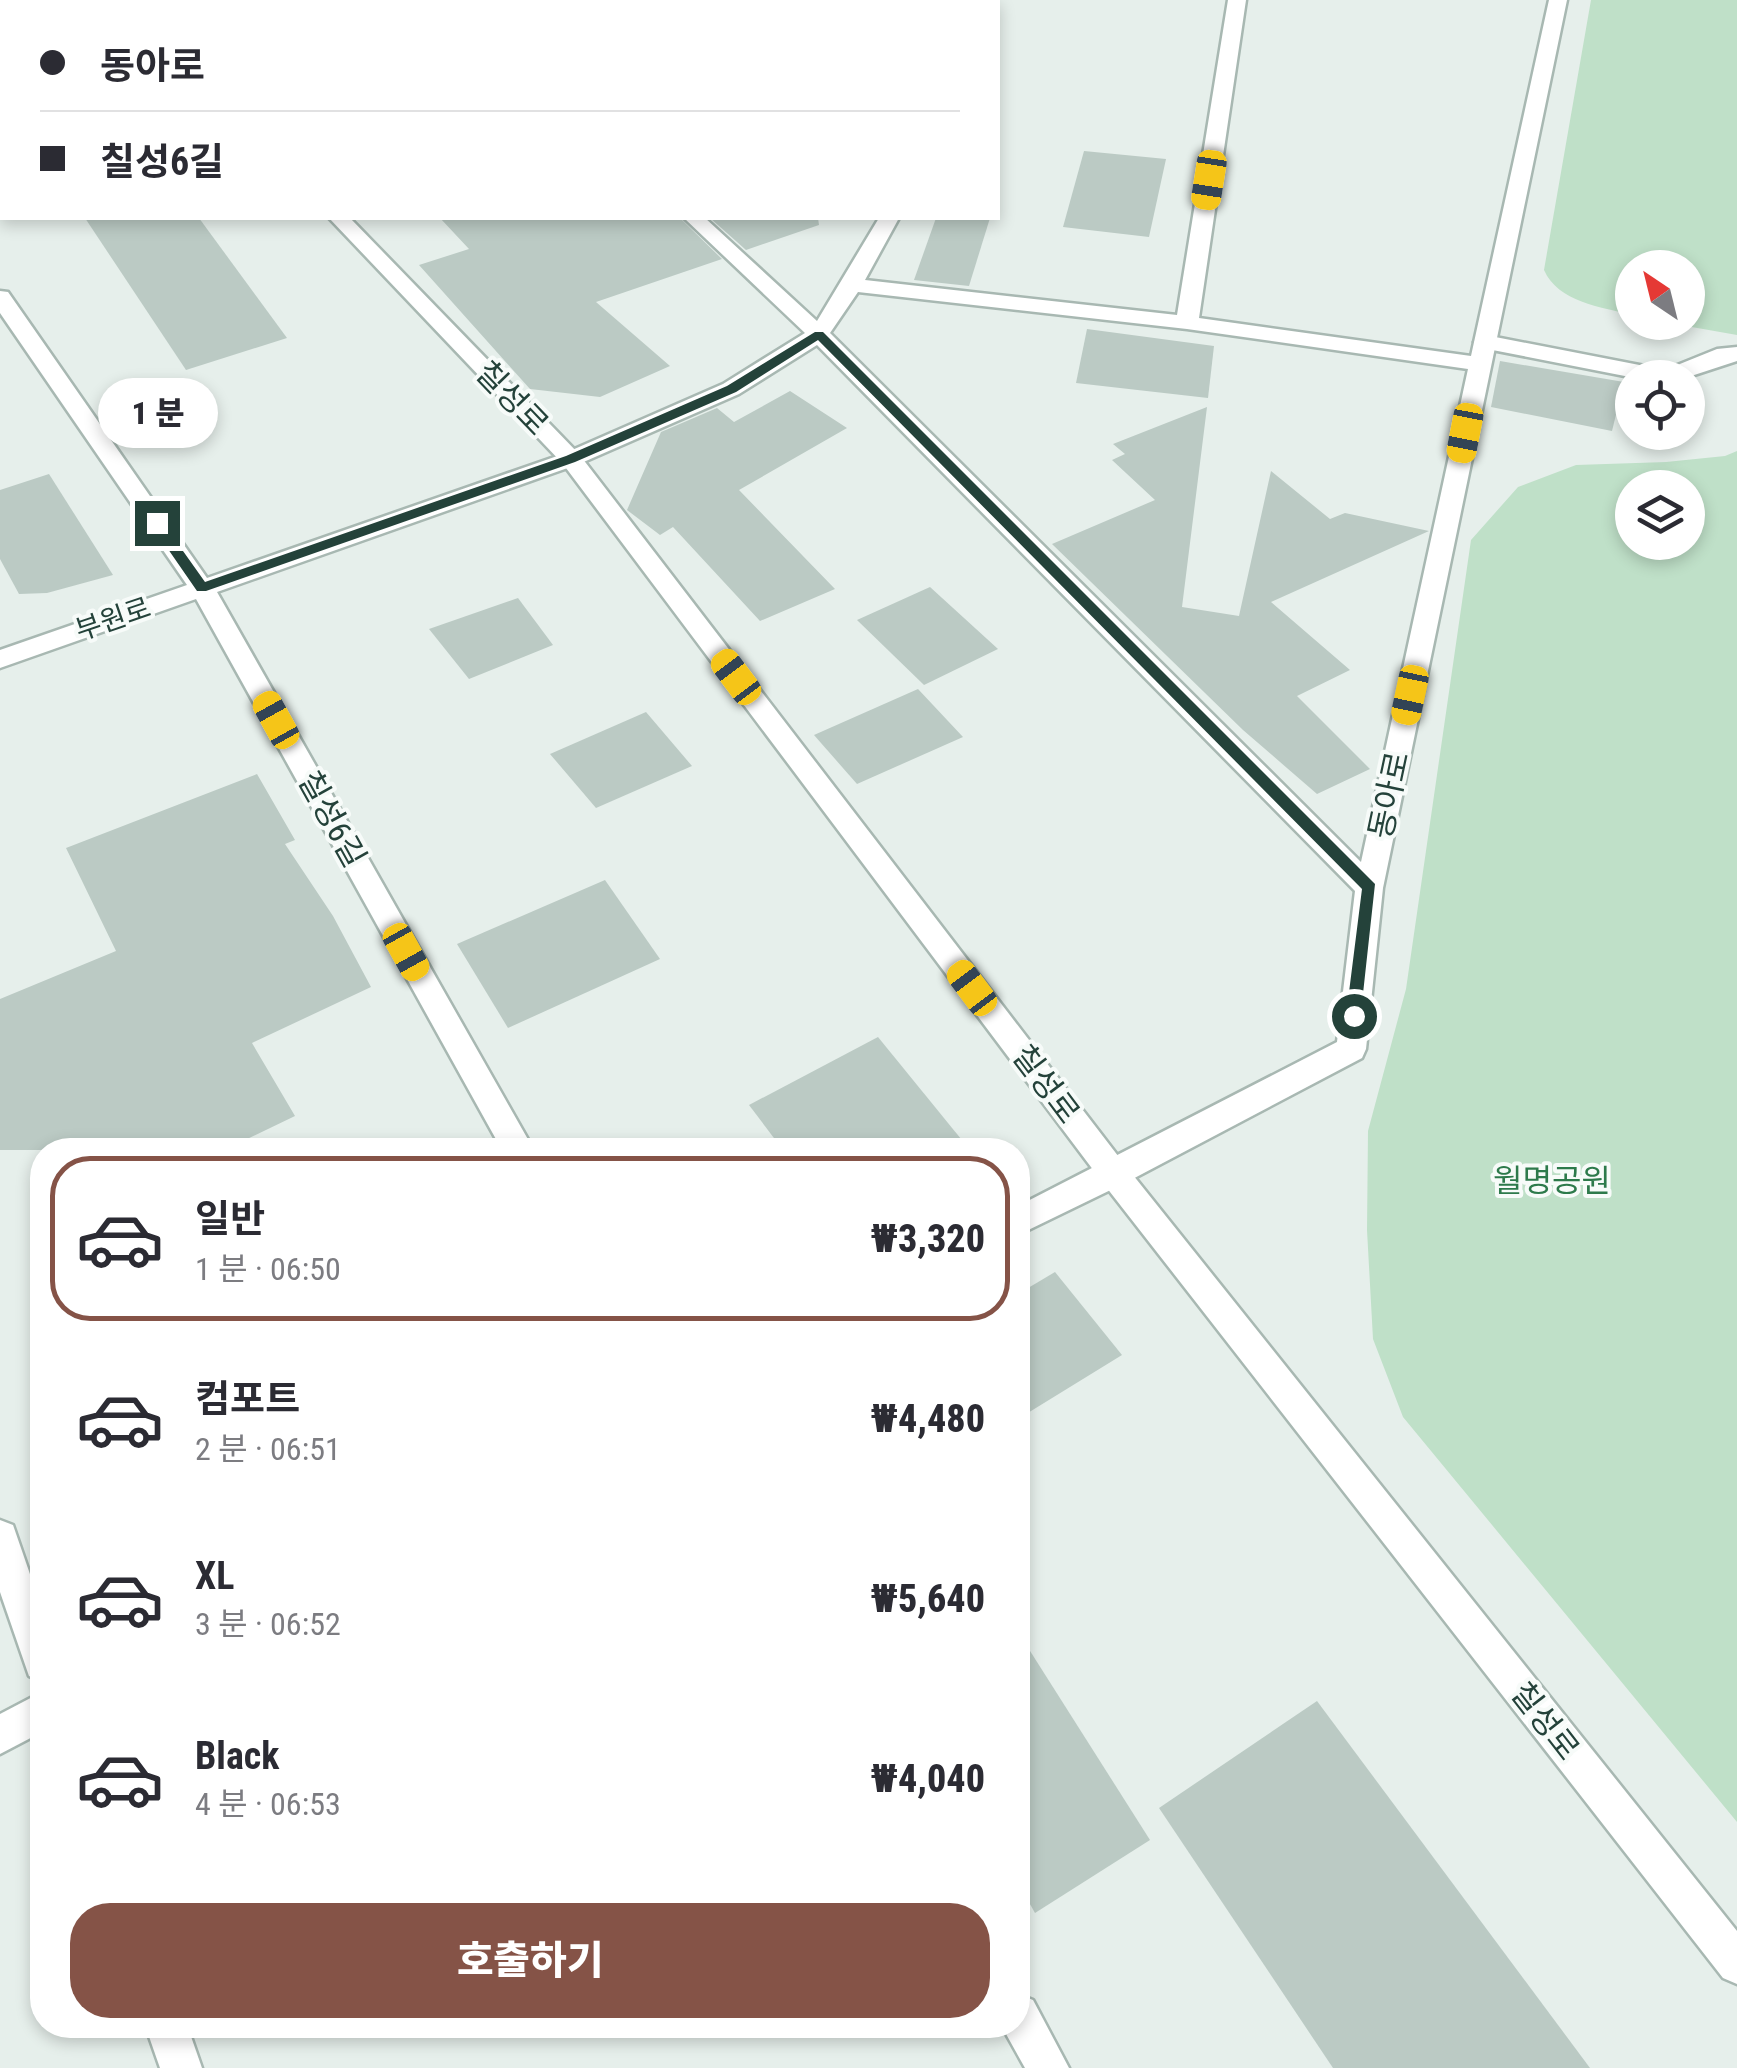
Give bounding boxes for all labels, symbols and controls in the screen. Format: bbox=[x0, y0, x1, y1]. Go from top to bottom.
text: 동아로 bbox=[100, 44, 205, 88]
text: 칠성6길 bbox=[100, 140, 224, 184]
car bbox=[1189, 148, 1229, 212]
north arrow bbox=[1615, 250, 1705, 340]
map controls bbox=[1615, 250, 1705, 560]
street label: 칠성로 bbox=[468, 353, 556, 443]
button: locate bbox=[1615, 360, 1705, 450]
callout: 1 분 bbox=[97, 378, 217, 448]
text: 1 분 bbox=[131, 394, 185, 432]
car bbox=[1445, 401, 1485, 465]
button: layers bbox=[1615, 470, 1705, 560]
route end bbox=[135, 501, 180, 546]
street label: 부원로 bbox=[71, 591, 155, 647]
car bbox=[706, 644, 766, 710]
car bbox=[1389, 663, 1431, 727]
car bbox=[248, 686, 304, 754]
street label: 동아로 bbox=[1361, 748, 1417, 842]
street label: 칠성6길 bbox=[290, 764, 374, 874]
car bbox=[378, 918, 434, 986]
car bbox=[942, 955, 1002, 1021]
route start bbox=[1332, 994, 1377, 1039]
street label: 칠성로 bbox=[1004, 1037, 1088, 1131]
park label: 월명공원 bbox=[1493, 1162, 1611, 1200]
icon: car bbox=[75, 1194, 165, 1284]
text: 일반 bbox=[195, 1197, 265, 1241]
text: ₩3,320 bbox=[871, 1217, 985, 1261]
text: 1 분 · 06:50 bbox=[195, 1250, 341, 1288]
icon: car bbox=[75, 1374, 165, 1464]
text: 컴포트 bbox=[195, 1377, 300, 1421]
text: ₩4,480 bbox=[871, 1397, 985, 1441]
text: 2 분 · 06:51 bbox=[195, 1430, 341, 1468]
icon: car bbox=[75, 1554, 165, 1644]
text: XL bbox=[195, 1554, 234, 1598]
text: ₩5,640 bbox=[871, 1577, 985, 1621]
text: 3 분 · 06:52 bbox=[195, 1605, 341, 1643]
street label: 칠성로 bbox=[1503, 1675, 1587, 1767]
icon: car bbox=[75, 1734, 165, 1824]
text: Black bbox=[195, 1734, 279, 1778]
text: ₩4,040 bbox=[871, 1757, 985, 1801]
text: 4 분 · 06:53 bbox=[195, 1785, 341, 1823]
button: 호출하기 bbox=[70, 1903, 990, 2018]

